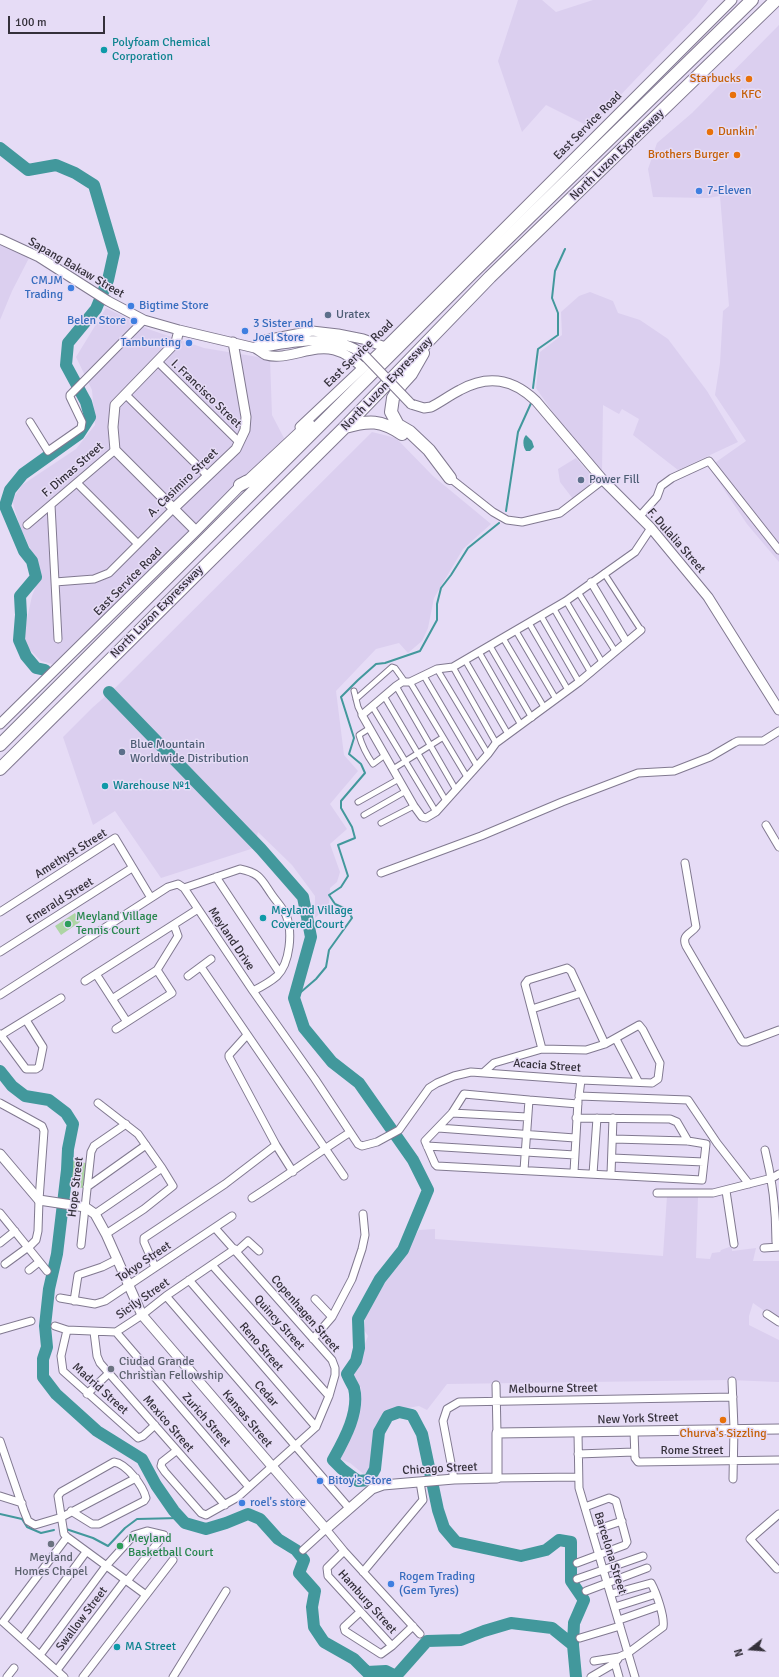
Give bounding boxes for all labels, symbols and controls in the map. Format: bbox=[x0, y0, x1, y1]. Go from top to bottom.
scale bar bbox=[10, 8, 107, 34]
text: 100 m bbox=[15, 15, 47, 30]
place label: Polyfoam Chemical Corporation bbox=[112, 36, 210, 64]
marker: Polyfoam Chemical Corporation bbox=[99, 45, 109, 55]
place label: Starbucks bbox=[690, 72, 741, 86]
marker: Starbucks bbox=[744, 74, 754, 84]
place label: KFC bbox=[741, 88, 762, 102]
street label: East Service Road bbox=[551, 89, 625, 163]
marker: KFC bbox=[728, 90, 738, 100]
street label: North Luzon Expressway bbox=[567, 106, 667, 204]
place label: Dunkin' bbox=[718, 125, 757, 139]
marker: Dunkin' bbox=[705, 127, 715, 137]
place label: Brothers Burger bbox=[648, 148, 729, 162]
marker: Brothers Burger bbox=[732, 150, 742, 160]
place label: 7-Eleven bbox=[707, 184, 752, 198]
marker: 7-Eleven bbox=[694, 186, 704, 196]
street label: Sapang Bakaw Street bbox=[25, 235, 127, 301]
place label: CMJM Trading bbox=[25, 274, 63, 302]
marker: CMJM Trading bbox=[66, 283, 76, 293]
place label: Bigtime Store bbox=[139, 299, 209, 313]
marker: Bigtime Store bbox=[126, 301, 136, 311]
place label: Uratex bbox=[336, 308, 370, 322]
marker: Uratex bbox=[323, 310, 333, 320]
place label: Belen Store bbox=[67, 314, 126, 328]
marker: Belen Store bbox=[129, 316, 139, 326]
place label: 3 Sister and Joel Store bbox=[253, 317, 313, 345]
street label: East Service Road bbox=[321, 317, 397, 391]
marker: 3 Sister and Joel Store bbox=[240, 326, 250, 336]
street label: North Luzon Expressway bbox=[338, 334, 436, 434]
place label: Tambunting bbox=[120, 336, 181, 350]
marker: Tambunting bbox=[184, 338, 194, 348]
street label: I. Francisco Street bbox=[168, 357, 244, 431]
street label: F. Dimas Street bbox=[39, 439, 107, 501]
street label: A. Casimiro Street bbox=[145, 446, 221, 520]
place label: Power Fill bbox=[589, 473, 640, 487]
marker: Power Fill bbox=[576, 475, 586, 485]
street label: F. Dulalia Street bbox=[644, 505, 708, 577]
street label: East Service Road bbox=[91, 545, 165, 619]
street label: North Luzon Expressway bbox=[108, 563, 206, 661]
place label: Blue Mountain Worldwide Distribution bbox=[130, 738, 249, 766]
marker: Blue Mountain Worldwide Distribution bbox=[117, 747, 127, 757]
place label: Warehouse №1 bbox=[113, 779, 190, 793]
marker: Warehouse №1 bbox=[100, 781, 110, 791]
street label: Amethyst Street bbox=[32, 826, 110, 882]
street label: Emerald Street bbox=[24, 875, 96, 927]
place label: Meyland Village Covered Court bbox=[271, 904, 353, 932]
street label: Meyland Drive bbox=[205, 905, 257, 973]
place label: Meyland Village Tennis Court bbox=[76, 910, 158, 938]
marker: Meyland Village Covered Court bbox=[258, 913, 268, 923]
marker: Meyland Village Tennis Court bbox=[63, 919, 73, 929]
street label: Acacia Street bbox=[513, 1056, 581, 1076]
street label: Hope Street bbox=[65, 1156, 87, 1218]
street label: Tokyo Street bbox=[114, 1238, 174, 1286]
street label: Copenhagen Street bbox=[268, 1272, 342, 1356]
street label: Sicily Street bbox=[114, 1275, 172, 1323]
street label: Quincy Street bbox=[250, 1292, 308, 1354]
street label: Reno Street bbox=[236, 1320, 286, 1374]
place label: Ciudad Grande Christian Fellowship bbox=[119, 1355, 224, 1383]
street label: Madrid Street bbox=[69, 1360, 131, 1418]
marker: Ciudad Grande Christian Fellowship bbox=[106, 1364, 116, 1374]
street label: Cedar bbox=[251, 1378, 281, 1410]
street label: Melbourne Street bbox=[508, 1381, 598, 1397]
street label: Kansas Street bbox=[219, 1387, 275, 1451]
street label: Zurich Street bbox=[179, 1390, 233, 1450]
street label: Mexico Street bbox=[140, 1393, 196, 1455]
street label: New York Street bbox=[597, 1410, 679, 1428]
marker: Churva's Sizzling bbox=[718, 1415, 728, 1425]
place label: Churva's Sizzling bbox=[679, 1427, 767, 1441]
street label: Rome Street bbox=[661, 1444, 723, 1458]
street label: Chicago Street bbox=[402, 1460, 478, 1478]
place label: Bitoy's Store bbox=[328, 1474, 392, 1488]
marker: Bitoy's Store bbox=[315, 1476, 325, 1486]
place label: roel's store bbox=[250, 1496, 306, 1510]
marker: roel's store bbox=[237, 1498, 247, 1508]
street label: Barcelona Street bbox=[591, 1510, 629, 1596]
place label: Meyland Basketball Court bbox=[128, 1532, 213, 1560]
marker: Meyland Homes Chapel bbox=[46, 1539, 56, 1549]
marker: Meyland Basketball Court bbox=[115, 1541, 125, 1551]
place label: Meyland Homes Chapel bbox=[14, 1551, 88, 1579]
street label: Hamburg Street bbox=[334, 1567, 400, 1637]
place label: Rogem Trading (Gem Tyres) bbox=[399, 1570, 475, 1598]
marker: Rogem Trading (Gem Tyres) bbox=[386, 1579, 396, 1589]
street label: Swallow Street bbox=[53, 1584, 111, 1654]
north arrow bbox=[731, 1629, 771, 1669]
place label: MA Street bbox=[125, 1640, 176, 1654]
marker: MA Street bbox=[112, 1642, 122, 1652]
text: N bbox=[732, 1647, 746, 1658]

